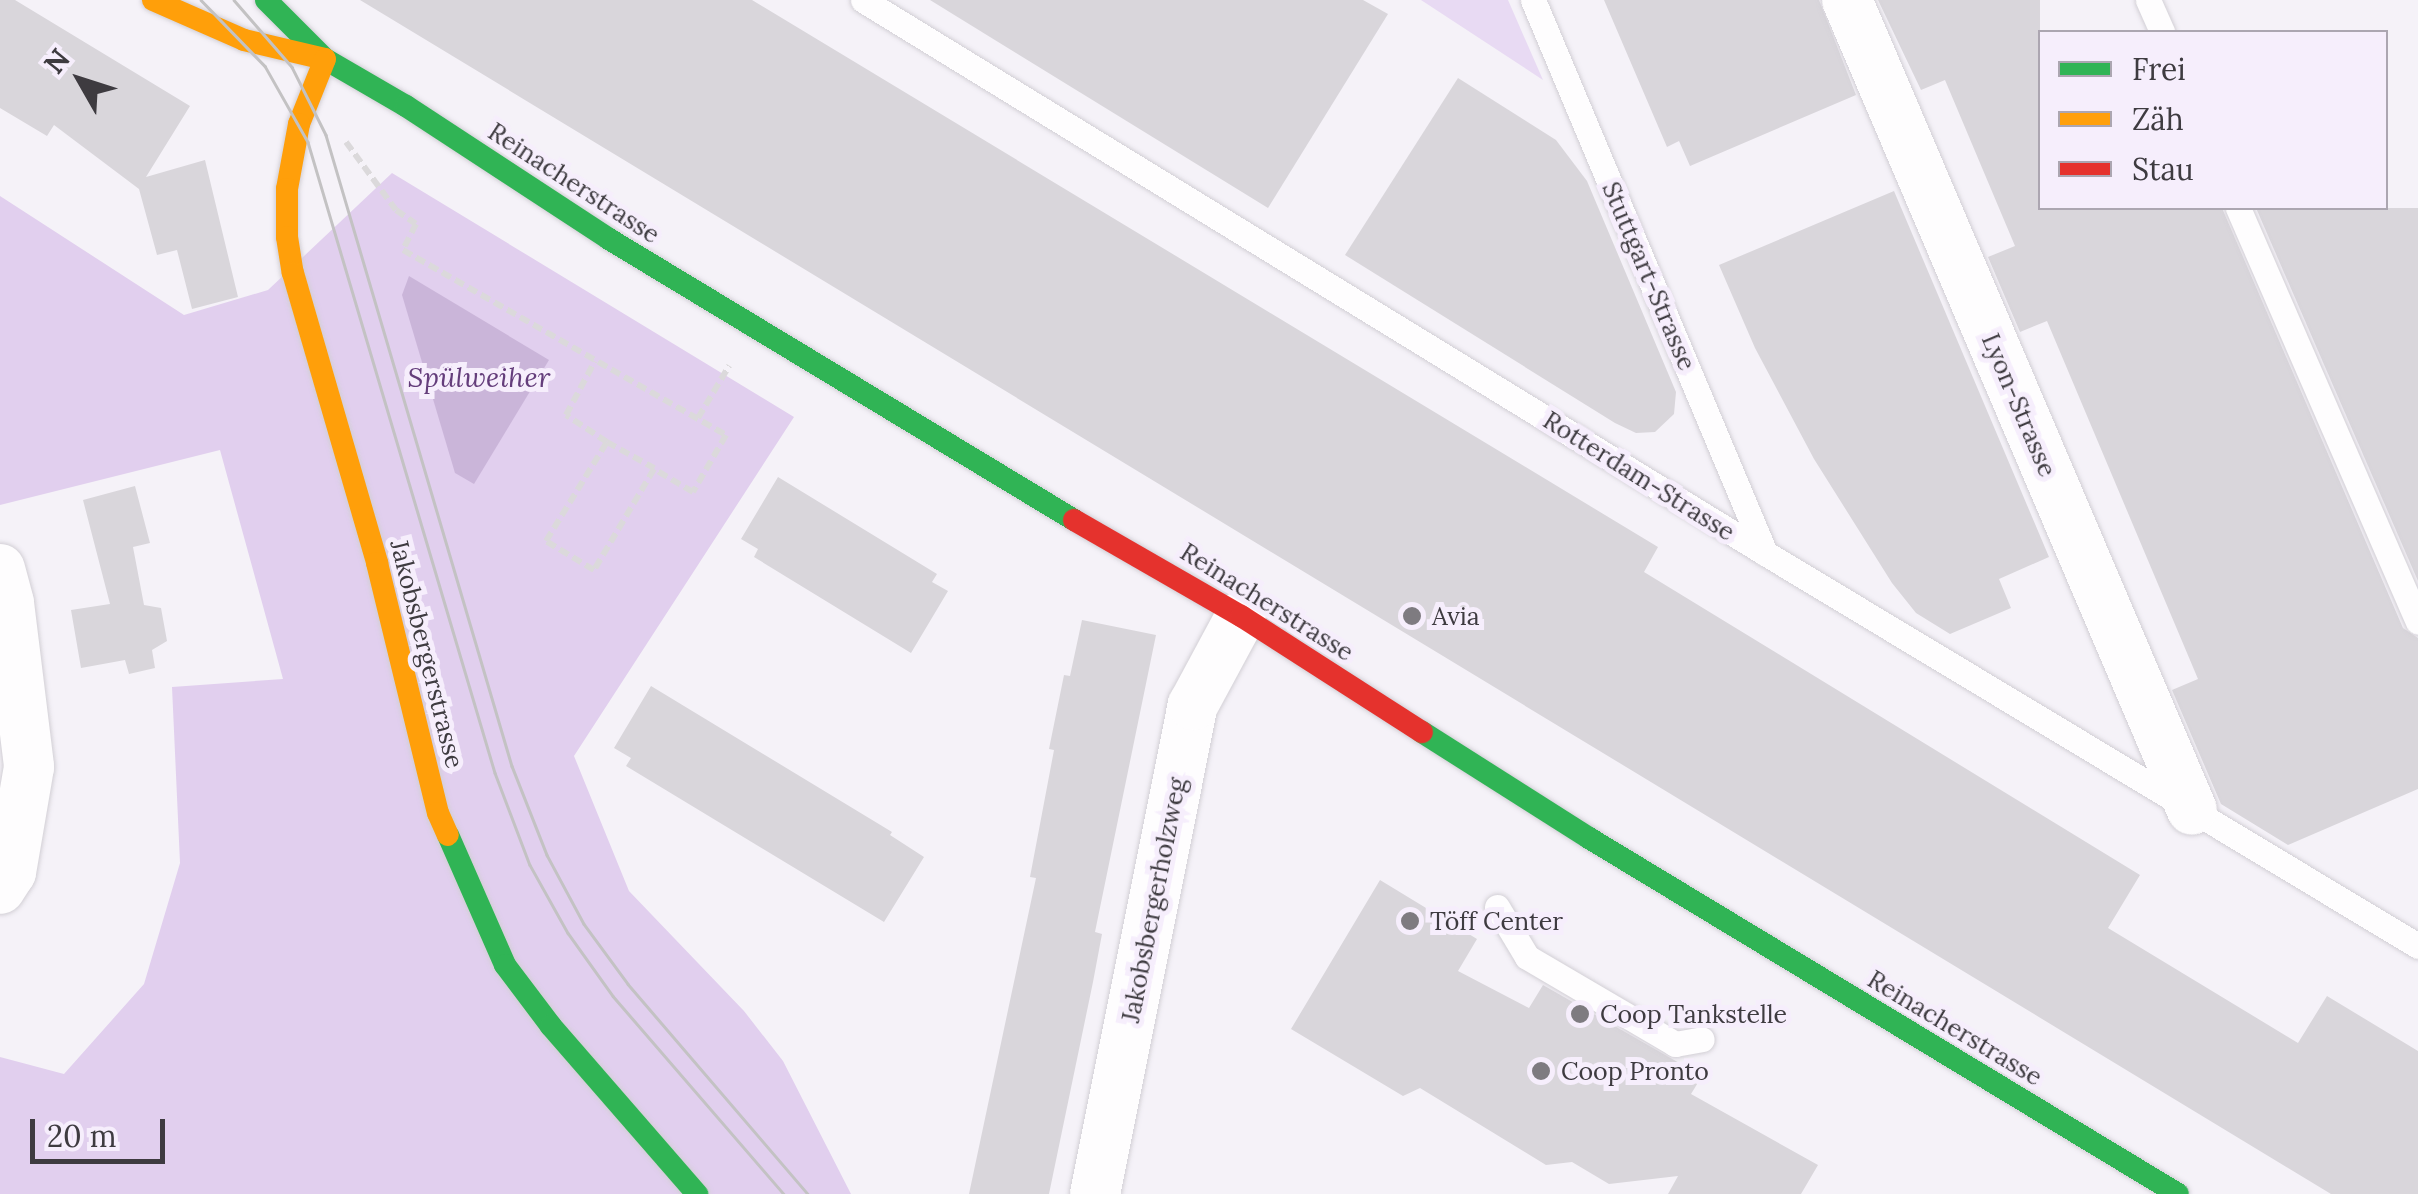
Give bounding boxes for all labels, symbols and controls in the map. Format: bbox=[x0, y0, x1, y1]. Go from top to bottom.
north arrow bbox=[30, 30, 130, 130]
legend bbox=[2038, 30, 2388, 210]
text: N bbox=[36, 41, 77, 81]
text: Frei bbox=[2132, 50, 2186, 88]
text: Zäh bbox=[2132, 100, 2184, 138]
street label: Reinacherstrasse bbox=[483, 116, 665, 250]
text: Stau bbox=[2132, 150, 2194, 188]
street label: Stuttgart-Strasse bbox=[1596, 177, 1702, 375]
street label: Lyon-Strasse bbox=[1975, 329, 2063, 481]
water label: Spülweiher bbox=[408, 360, 550, 394]
street label: Rotterdam-Strasse bbox=[1538, 405, 1740, 547]
street label: Jakobsbergerstrasse bbox=[384, 537, 470, 771]
street label: Reinacherstrasse bbox=[1175, 537, 1359, 667]
place label: Avia bbox=[1432, 601, 1480, 631]
marker: Avia bbox=[1401, 605, 1423, 627]
street label: Jakobsbergerholzweg bbox=[1116, 775, 1192, 1025]
place label: Töff Center bbox=[1430, 906, 1563, 936]
marker: Töff Center bbox=[1399, 910, 1421, 932]
street label: Reinacherstrasse bbox=[1862, 964, 2048, 1092]
place label: Coop Tankstelle bbox=[1600, 999, 1787, 1029]
marker: Coop Tankstelle bbox=[1569, 1003, 1591, 1025]
place label: Coop Pronto bbox=[1561, 1056, 1709, 1086]
marker: Coop Pronto bbox=[1530, 1060, 1552, 1082]
scale bar bbox=[35, 1099, 170, 1161]
text: 20 m bbox=[47, 1117, 116, 1155]

